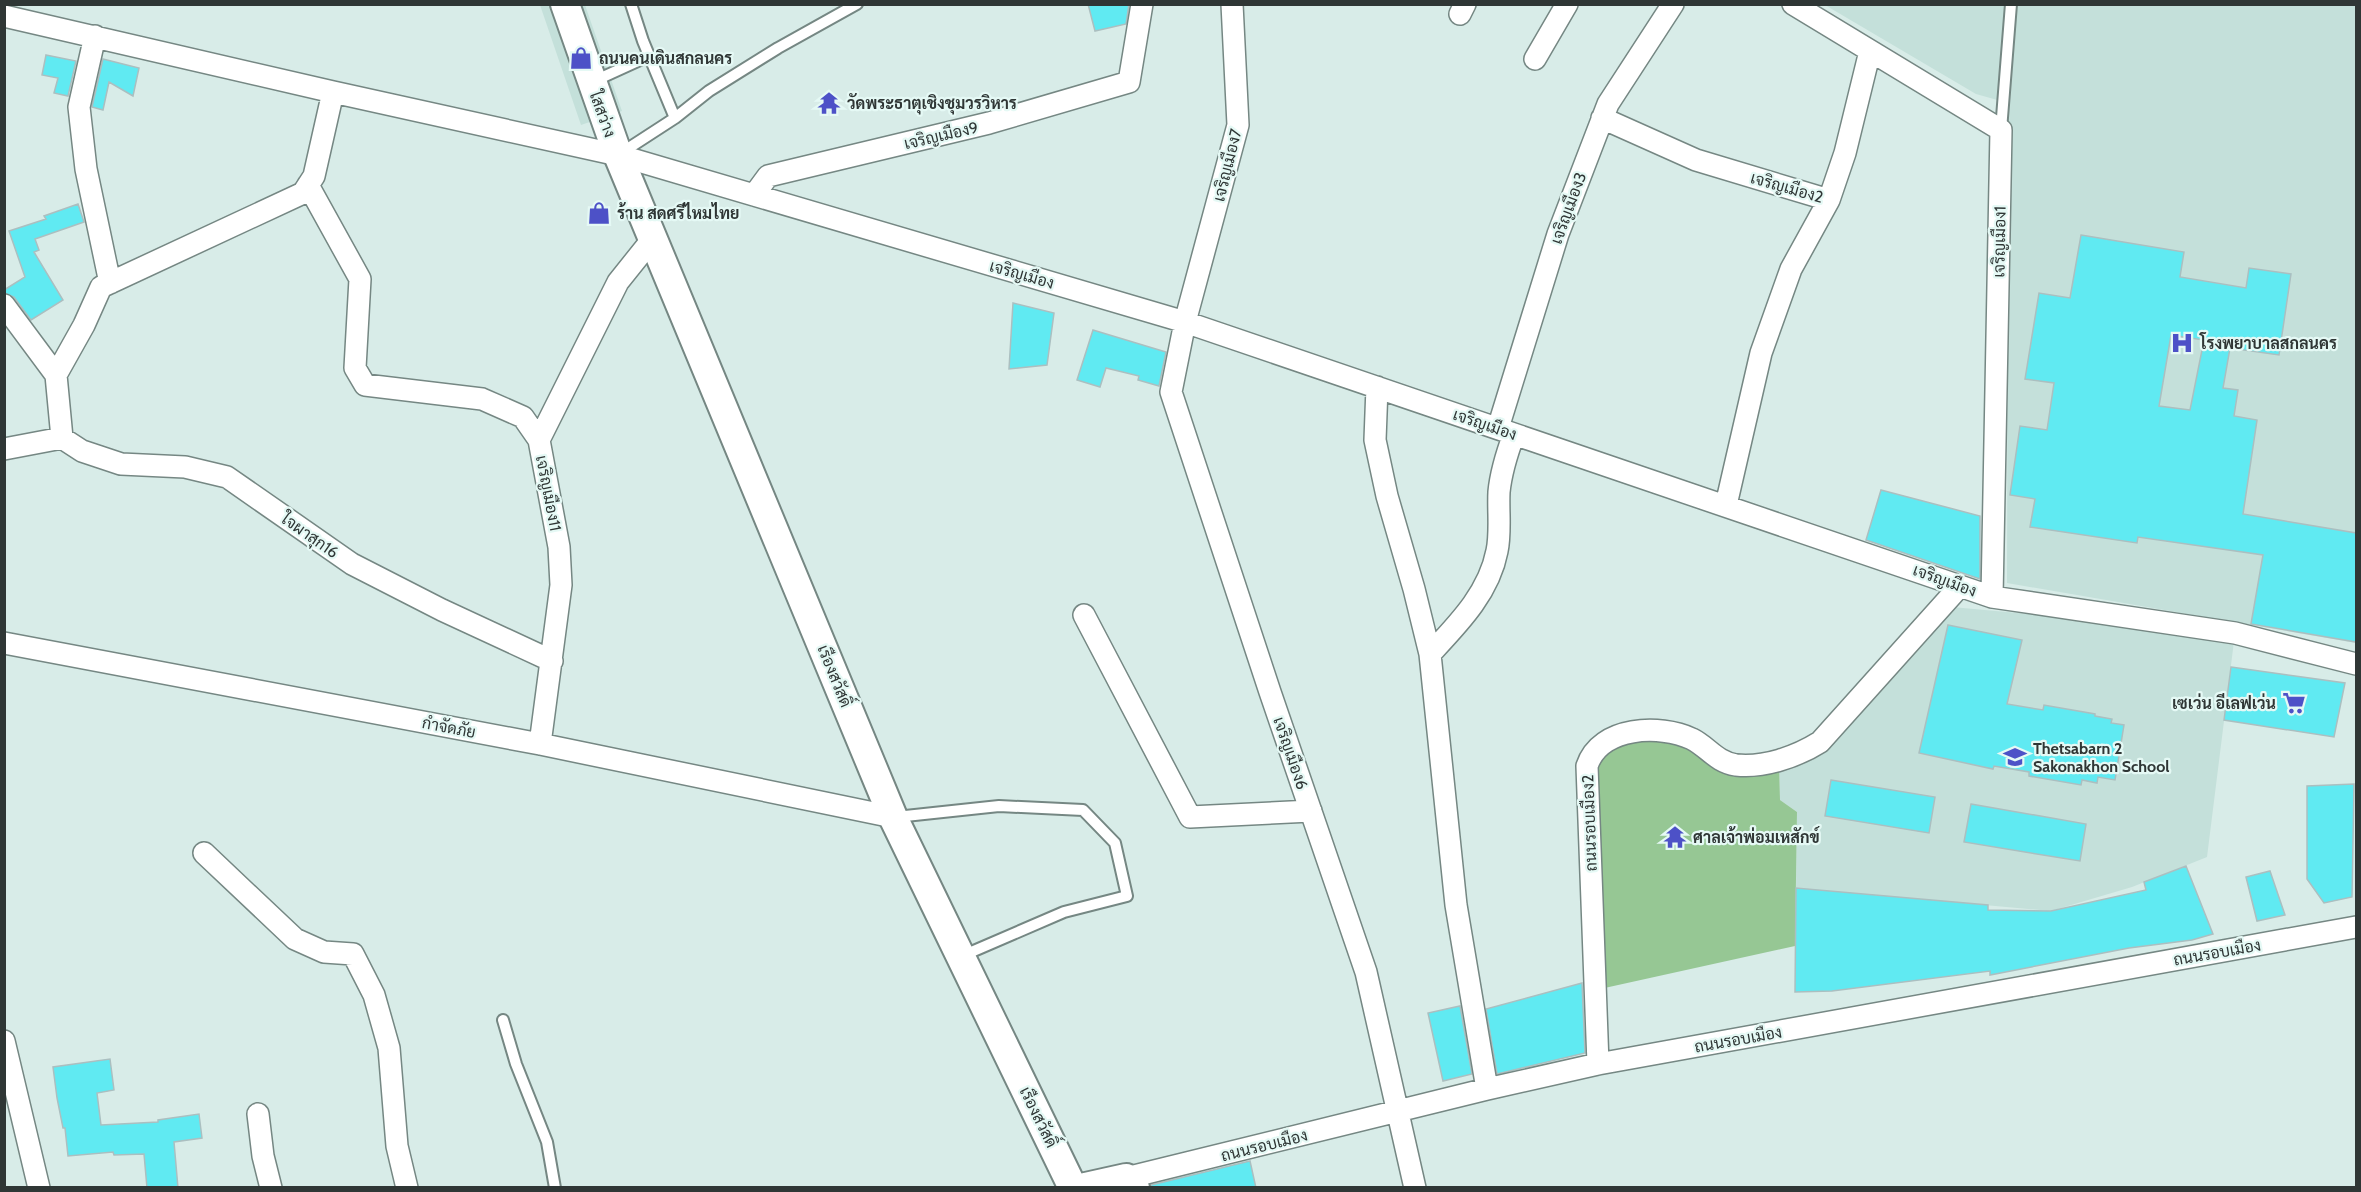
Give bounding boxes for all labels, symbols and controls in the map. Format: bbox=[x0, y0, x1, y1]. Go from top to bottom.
shop icon: ถนนคนเดินสกลนคร bbox=[568, 45, 594, 71]
place label: ถนนคนเดินสกลนคร bbox=[599, 48, 732, 68]
street label: ใสสว่าง bbox=[585, 86, 622, 140]
temple icon: วัดพระธาตุเชิงชุมวรวิหาร bbox=[816, 90, 842, 116]
place label: วัดพระธาตุเชิงชุมวรวิหาร bbox=[847, 93, 1017, 115]
street label: เจริญเมือง9 bbox=[902, 117, 980, 153]
street label: เจริญเมือง7 bbox=[1208, 126, 1246, 204]
street label: เจริญเมือง2 bbox=[1748, 167, 1826, 207]
street label: เจริญเมือง3 bbox=[1546, 169, 1590, 247]
shop icon: ร้าน สดศรีไหมไทย bbox=[586, 200, 612, 226]
place label: ร้าน สดศรีไหมไทย bbox=[617, 202, 740, 223]
street label: เจริญเมือง1 bbox=[1988, 206, 2010, 278]
street label: เจริญเมือง bbox=[987, 255, 1057, 293]
hospital icon: โรงพยาบาลสกลนคร bbox=[2169, 330, 2195, 356]
place label: โรงพยาบาลสกลนคร bbox=[2199, 332, 2337, 353]
street label: เจริญเมือง bbox=[1450, 404, 1520, 444]
street label: เจริญเมือง11 bbox=[532, 453, 566, 533]
street label: ใจผาสุก16 bbox=[275, 506, 343, 564]
street label: เจริญเมือง bbox=[1910, 559, 1980, 601]
street label: เรืองสวัสดิ์ bbox=[813, 640, 861, 710]
supermarket icon: เซเว่น อีเลฟเว่น bbox=[2281, 690, 2307, 716]
place label: เซเว่น อีเลฟเว่น bbox=[2172, 693, 2276, 713]
street label: กำจัดภัย bbox=[420, 712, 478, 742]
street label: เจริญเมือง6 bbox=[1269, 714, 1313, 792]
place label: Thetsabarn 2 Sakonakhon School bbox=[2033, 739, 2170, 776]
school or university icon: Thetsabarn 2 Sakonakhon School bbox=[2002, 744, 2028, 770]
street label: ถนนรอบเมือง2 bbox=[1577, 774, 1601, 872]
temple icon: ศาลเจ้าพ่อมเหสักข์ bbox=[1662, 824, 1688, 850]
place label: ศาลเจ้าพ่อมเหสักข์ bbox=[1693, 826, 1821, 847]
street label: ถนนรอบเมือง bbox=[2172, 934, 2262, 970]
street label: ถนนรอบเมือง bbox=[1693, 1021, 1783, 1057]
street label: เรืองสวัสดิ์ bbox=[1016, 1081, 1066, 1151]
street label: ถนนรอบเมือง bbox=[1219, 1125, 1309, 1165]

